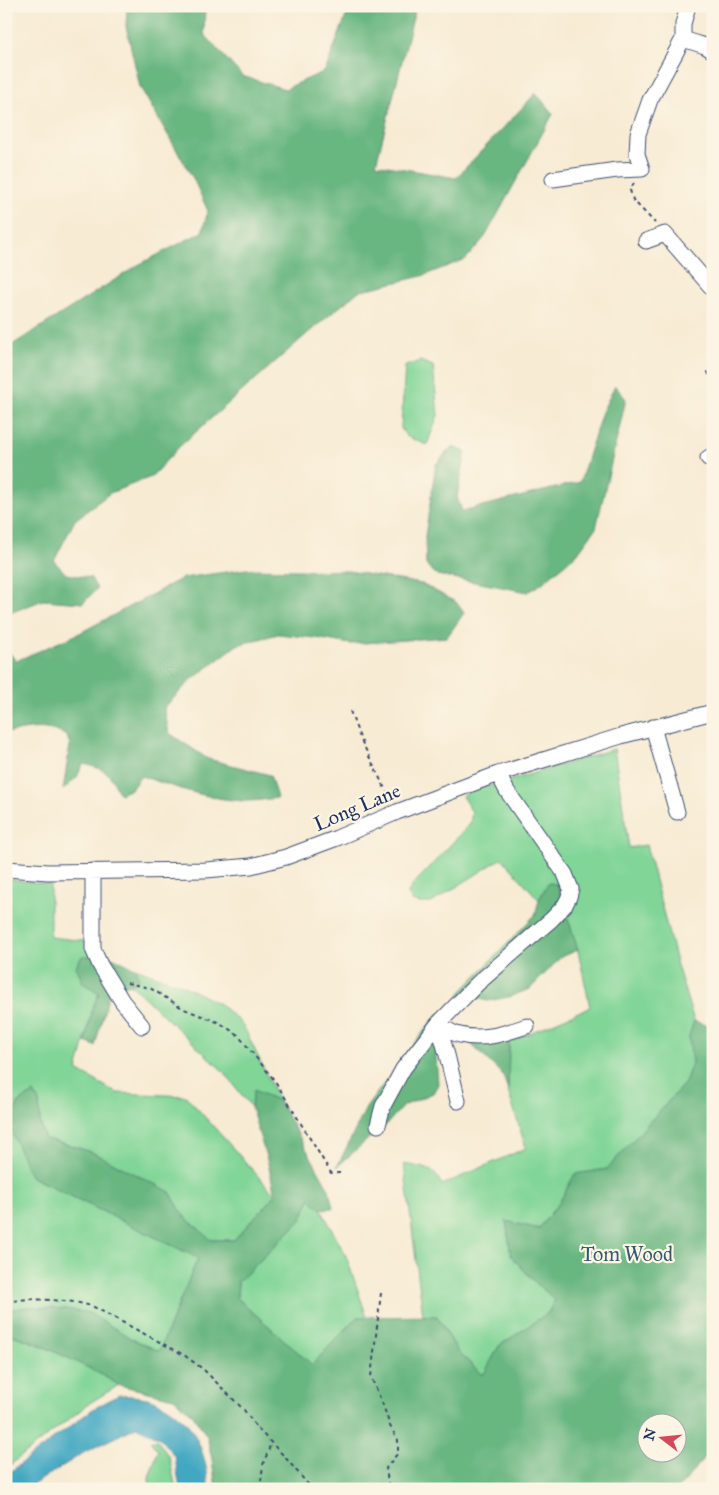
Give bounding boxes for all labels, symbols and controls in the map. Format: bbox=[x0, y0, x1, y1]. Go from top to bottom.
street label: Long Lane bbox=[310, 778, 404, 837]
park label: Tom Wood bbox=[581, 1242, 673, 1266]
north arrow bbox=[636, 1412, 686, 1462]
text: N bbox=[640, 1426, 660, 1443]

